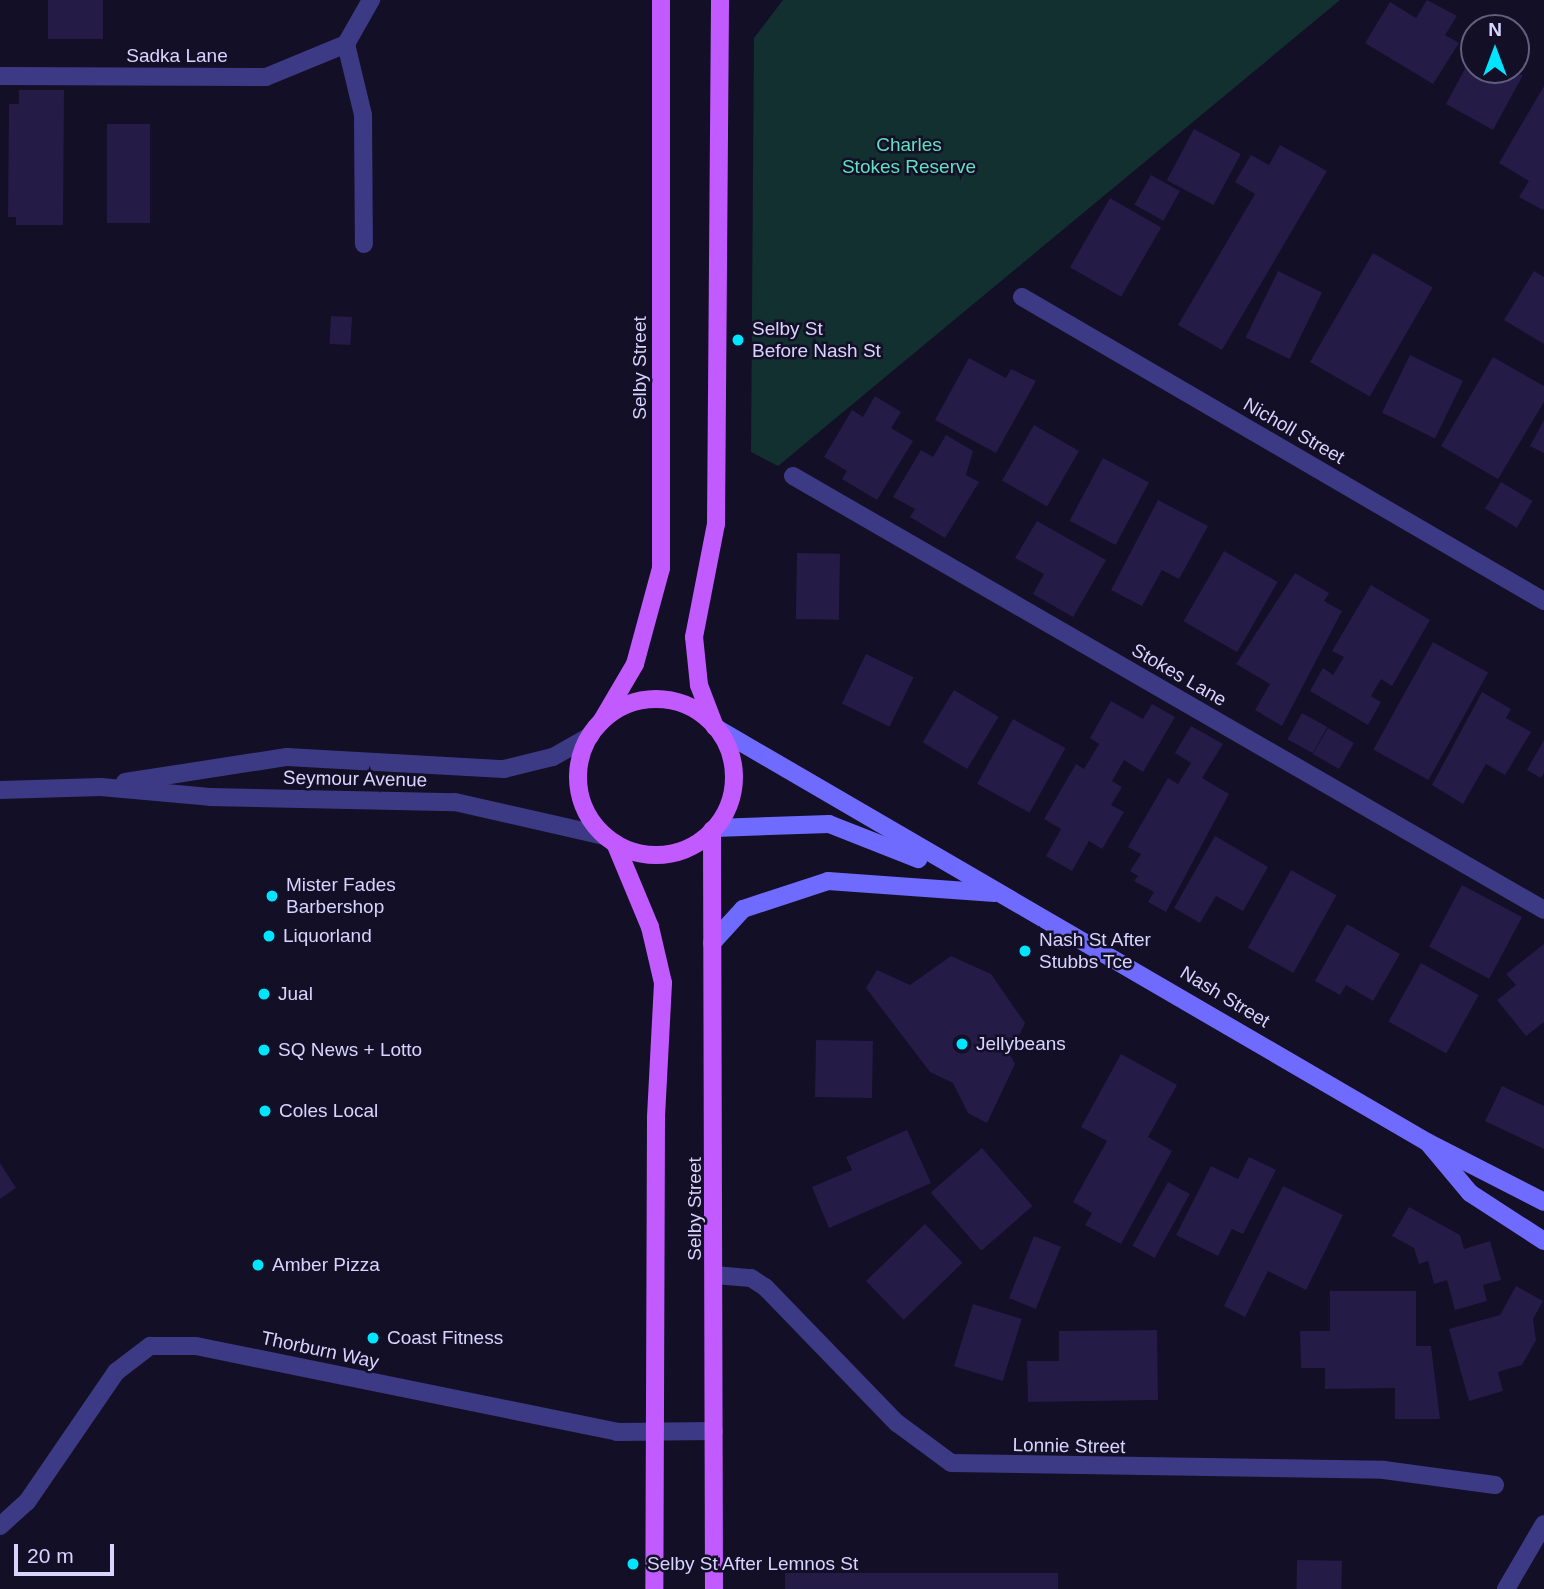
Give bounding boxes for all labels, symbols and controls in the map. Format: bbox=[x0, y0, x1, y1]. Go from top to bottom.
north arrow bbox=[1460, 14, 1530, 84]
text: N bbox=[1488, 19, 1502, 40]
street label: Sadka Lane bbox=[126, 45, 228, 67]
park label: Charles Stokes Reserve bbox=[842, 134, 976, 178]
street label: Selby Street bbox=[629, 316, 651, 420]
place label: Selby St Before Nash St bbox=[752, 318, 881, 362]
marker: Selby St Before Nash St bbox=[730, 332, 746, 348]
street label: Nicholl Street bbox=[1239, 393, 1349, 469]
street label: Stokes Lane bbox=[1128, 639, 1230, 711]
street label: Seymour Avenue bbox=[282, 766, 428, 792]
place label: Mister Fades Barbershop bbox=[286, 874, 396, 918]
marker: Mister Fades Barbershop bbox=[264, 888, 280, 904]
place label: Liquorland bbox=[283, 925, 372, 947]
marker: Liquorland bbox=[261, 928, 277, 944]
place label: Nash St After Stubbs Tce bbox=[1039, 929, 1152, 973]
marker: Nash St After Stubbs Tce bbox=[1017, 943, 1033, 959]
street label: Nash Street bbox=[1176, 961, 1274, 1033]
place label: Jual bbox=[278, 983, 313, 1005]
marker: Jual bbox=[256, 986, 272, 1002]
place label: Jellybeans bbox=[976, 1033, 1066, 1055]
marker: Jellybeans bbox=[954, 1036, 970, 1052]
place label: SQ News + Lotto bbox=[278, 1039, 422, 1061]
marker: SQ News + Lotto bbox=[256, 1042, 272, 1058]
place label: Coles Local bbox=[279, 1100, 378, 1122]
marker: Coles Local bbox=[257, 1103, 273, 1119]
street label: Selby Street bbox=[684, 1157, 706, 1261]
place label: Amber Pizza bbox=[272, 1254, 380, 1276]
marker: Amber Pizza bbox=[250, 1257, 266, 1273]
street label: Thorburn Way bbox=[259, 1326, 381, 1374]
place label: Coast Fitness bbox=[387, 1327, 503, 1349]
marker: Coast Fitness bbox=[365, 1330, 381, 1346]
street label: Lonnie Street bbox=[1012, 1434, 1126, 1458]
scale bar bbox=[18, 1530, 117, 1574]
text: 20 m bbox=[27, 1544, 74, 1567]
place label: Selby St After Lemnos St bbox=[647, 1553, 859, 1575]
marker: Selby St After Lemnos St bbox=[625, 1556, 641, 1572]

